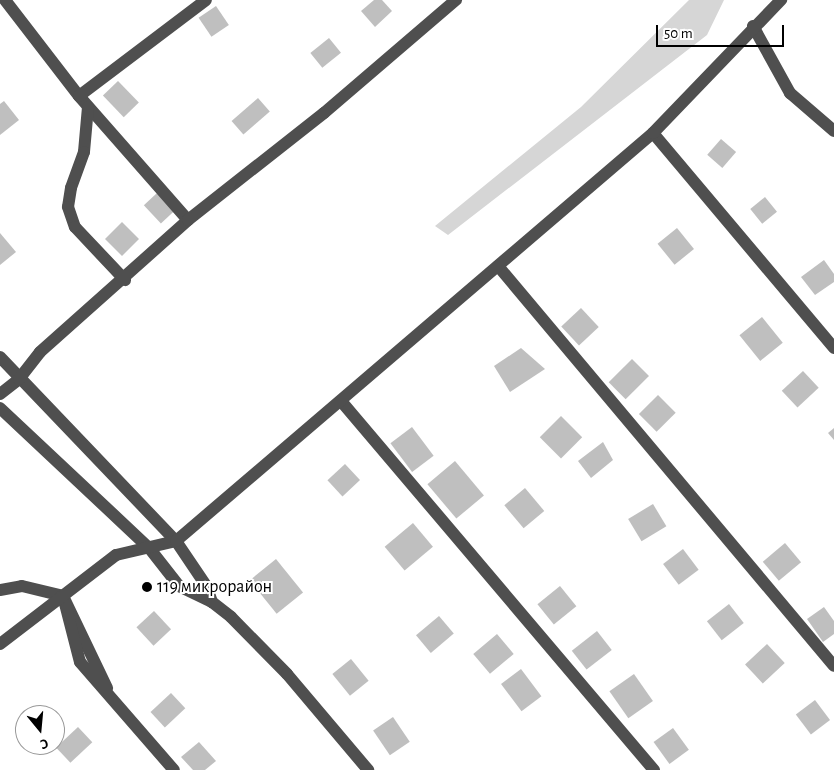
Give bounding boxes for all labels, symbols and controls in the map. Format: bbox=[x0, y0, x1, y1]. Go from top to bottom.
scale bar bbox=[659, 15, 786, 47]
text: 50 m bbox=[664, 26, 693, 41]
place label: 119 микрорайон bbox=[157, 576, 272, 598]
marker: 119 микрорайон bbox=[141, 581, 153, 593]
north arrow bbox=[15, 705, 65, 755]
text: С bbox=[38, 736, 50, 751]

